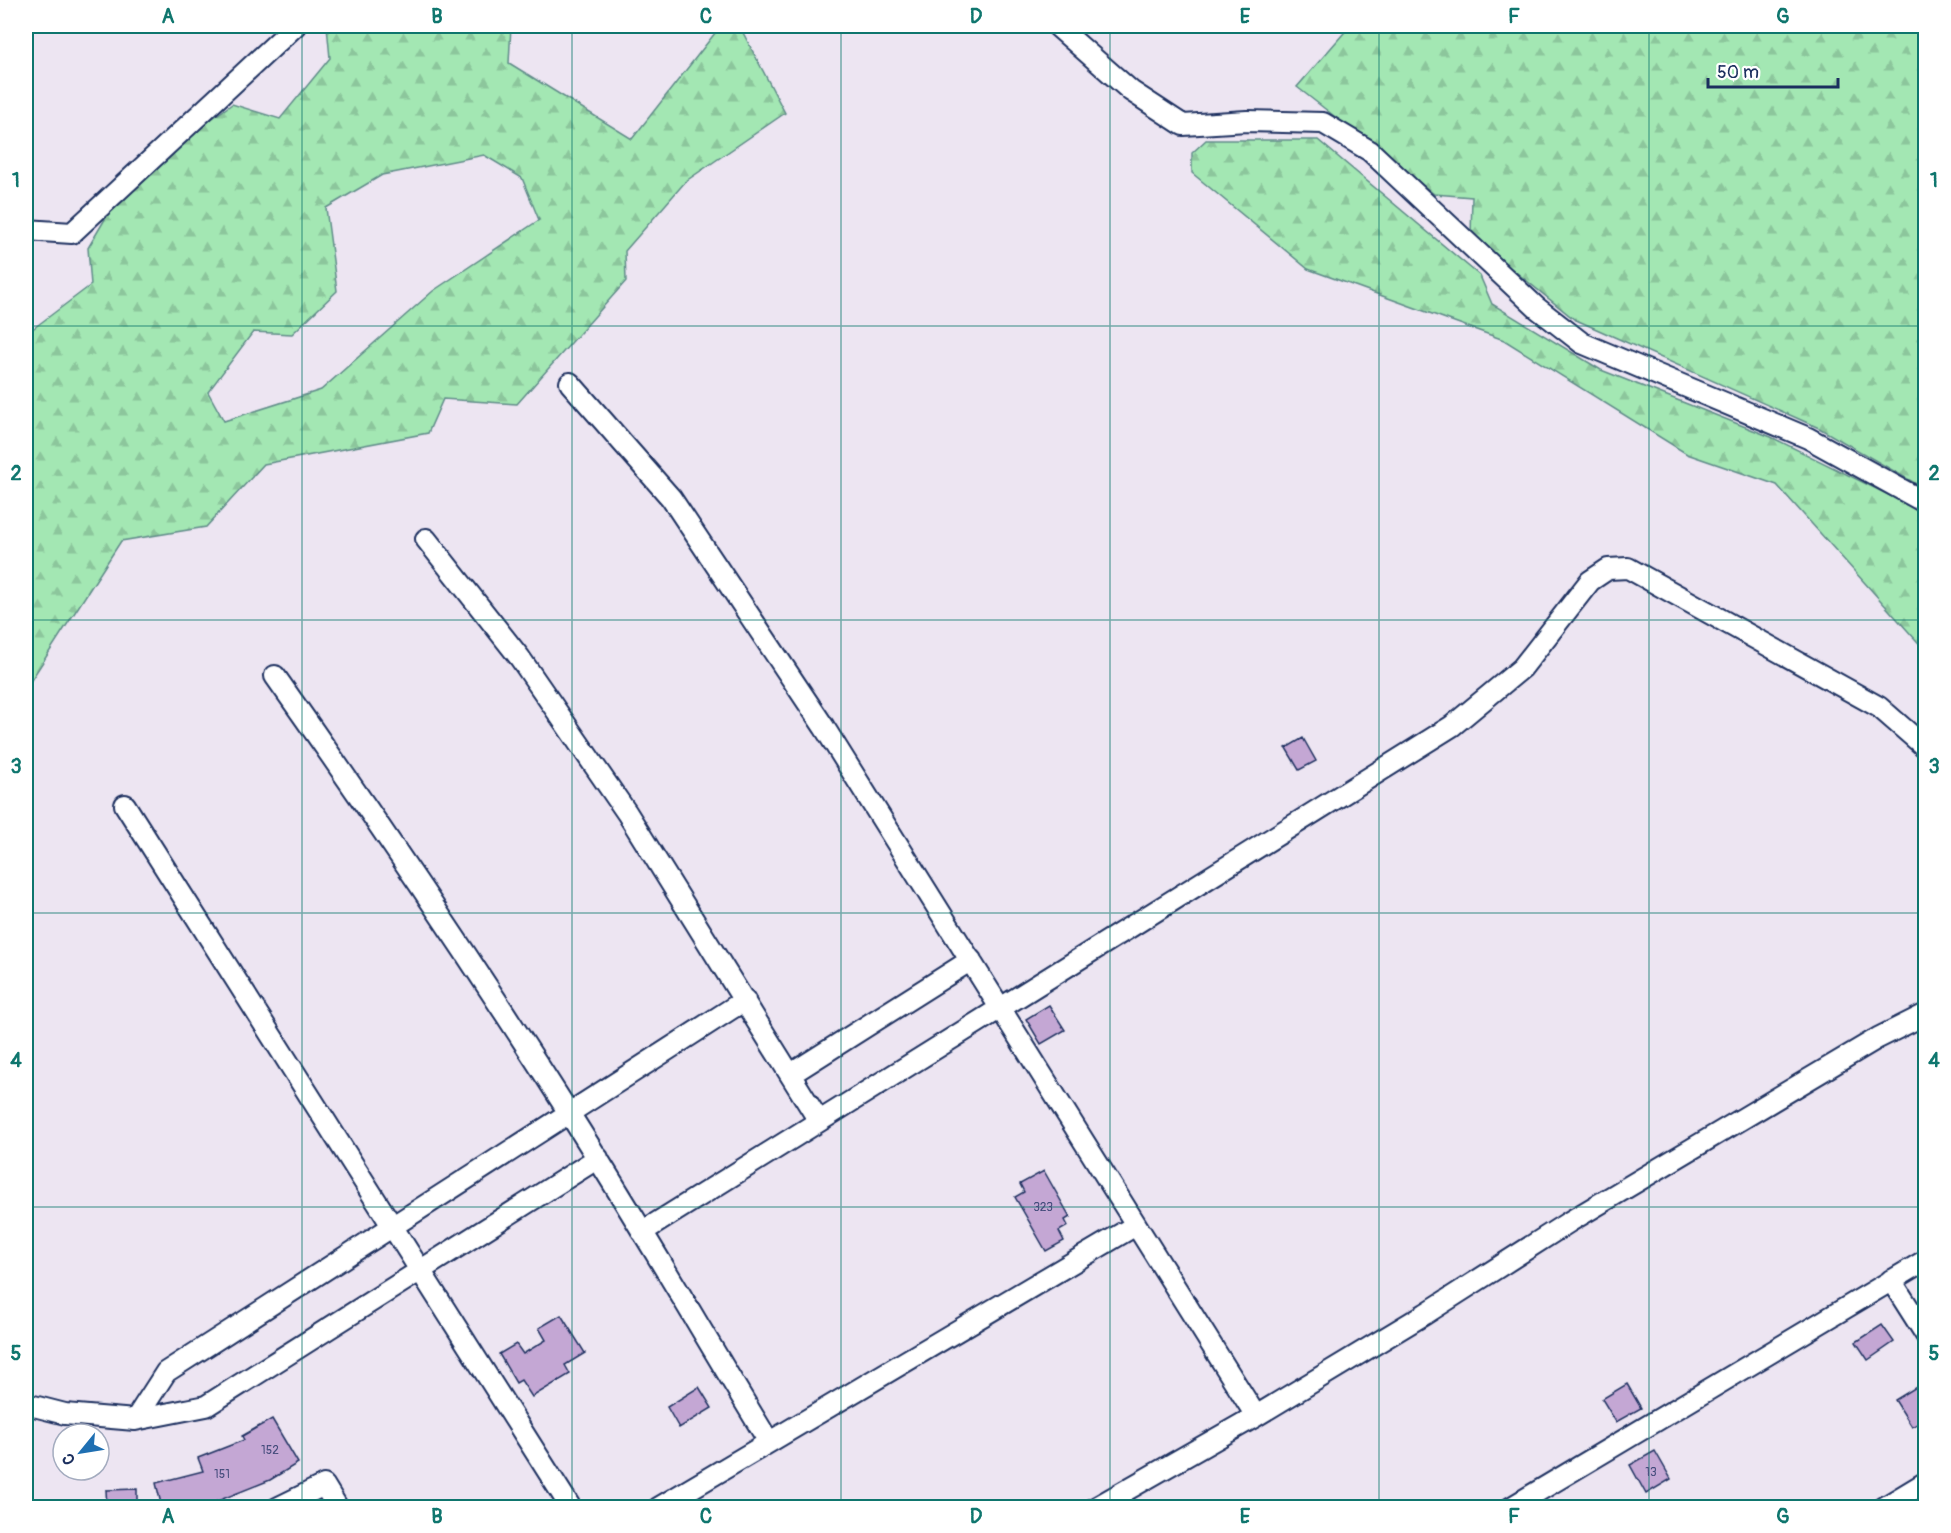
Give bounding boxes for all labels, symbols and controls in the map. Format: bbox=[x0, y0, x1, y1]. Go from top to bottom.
text: A bbox=[162, 4, 175, 29]
text: B bbox=[431, 4, 443, 29]
text: C bbox=[700, 4, 712, 29]
text: D bbox=[970, 4, 983, 29]
text: E bbox=[1240, 4, 1251, 29]
text: F bbox=[1508, 4, 1520, 29]
text: G bbox=[1776, 4, 1790, 29]
scale bar bbox=[1708, 51, 1838, 89]
text: 50 m bbox=[1717, 61, 1759, 84]
text: 1 bbox=[12, 168, 20, 193]
text: 1 bbox=[1930, 168, 1938, 193]
text: 2 bbox=[10, 461, 22, 486]
text: 2 bbox=[1928, 461, 1940, 486]
text: 3 bbox=[10, 754, 22, 779]
text: 3 bbox=[1928, 754, 1940, 779]
text: 4 bbox=[10, 1048, 22, 1073]
text: 4 bbox=[1928, 1048, 1940, 1073]
house number: 323 bbox=[1033, 1200, 1053, 1215]
text: 5 bbox=[11, 1341, 22, 1366]
text: 5 bbox=[1929, 1341, 1940, 1366]
north arrow bbox=[51, 1422, 111, 1482]
house number: 152 bbox=[261, 1443, 279, 1458]
text: С bbox=[58, 1450, 80, 1468]
house number: 13 bbox=[1645, 1465, 1657, 1480]
house number: 151 bbox=[214, 1467, 230, 1482]
text: A bbox=[162, 1504, 175, 1529]
text: B bbox=[431, 1504, 443, 1529]
text: C bbox=[700, 1504, 712, 1529]
text: D bbox=[970, 1504, 983, 1529]
text: E bbox=[1240, 1504, 1251, 1529]
text: F bbox=[1508, 1504, 1520, 1529]
text: G bbox=[1776, 1504, 1790, 1529]

